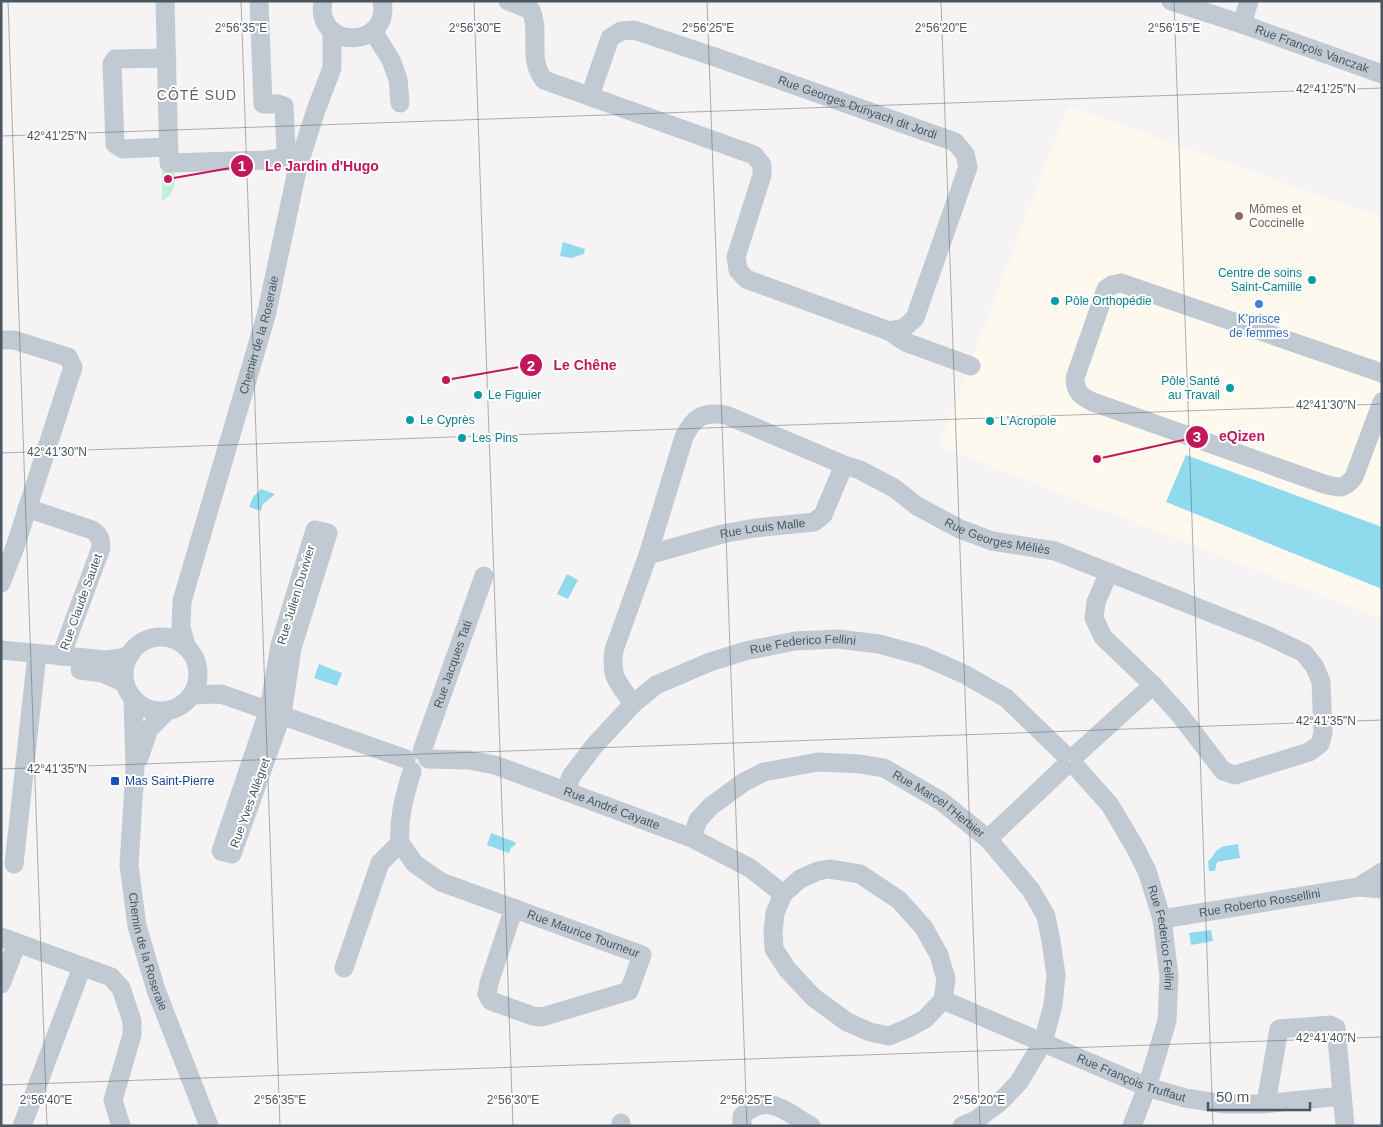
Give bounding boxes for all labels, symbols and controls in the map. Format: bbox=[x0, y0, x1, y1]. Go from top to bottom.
text: 2°56'35"E bbox=[215, 21, 267, 35]
text: 2°56'30"E bbox=[449, 21, 501, 35]
text: 2°56'25"E bbox=[682, 21, 734, 35]
text: 2°56'20"E bbox=[915, 21, 967, 35]
text: 2°56'15"E bbox=[1148, 21, 1200, 35]
street label: Rue François Vanczak bbox=[1253, 22, 1372, 76]
street label: Rue Georges Dunyach dit Jordi bbox=[776, 73, 939, 142]
text: 42°41'25"N bbox=[1296, 82, 1356, 96]
district label: CÔTÉ SUD bbox=[157, 87, 237, 103]
text: 42°41'25"N bbox=[27, 129, 87, 143]
callout: Le Jardin d'Hugo bbox=[230, 151, 389, 180]
text: 1 bbox=[238, 157, 246, 174]
text: Le Jardin d'Hugo bbox=[265, 158, 379, 174]
place label: Mômes et Coccinelle bbox=[1249, 202, 1305, 230]
marker: Mômes et Coccinelle bbox=[1233, 210, 1245, 222]
place label: Centre de soins Saint-Camille bbox=[1218, 266, 1302, 294]
street label: Chemin de la Roseraie bbox=[236, 274, 281, 396]
marker: Centre de soins Saint-Camille bbox=[1306, 274, 1318, 286]
place label: Pôle Orthopédie bbox=[1065, 294, 1152, 308]
marker: Pôle Orthopédie bbox=[1049, 295, 1061, 307]
marker: K'prisce de femmes bbox=[1253, 298, 1265, 310]
place label: K'prisce de femmes bbox=[1229, 312, 1289, 340]
callout: Le Chêne bbox=[519, 351, 627, 380]
text: 2 bbox=[527, 357, 535, 374]
text: Le Chêne bbox=[553, 357, 617, 373]
place label: Pôle Santé au Travail bbox=[1161, 374, 1220, 402]
marker: Pôle Santé au Travail bbox=[1224, 382, 1236, 394]
place label: Le Figuier bbox=[488, 388, 541, 402]
marker: Le Figuier bbox=[472, 389, 484, 401]
text: 42°41'30"N bbox=[1296, 398, 1356, 412]
place label: Le Cyprès bbox=[420, 413, 475, 427]
marker: Le Cyprès bbox=[404, 414, 416, 426]
place label: L'Acropole bbox=[1000, 414, 1057, 428]
marker: L'Acropole bbox=[984, 415, 996, 427]
callout: eQizen bbox=[1184, 422, 1275, 451]
text: 3 bbox=[1193, 428, 1201, 445]
text: eQizen bbox=[1219, 428, 1265, 444]
place label: Les Pins bbox=[472, 431, 518, 445]
marker: Les Pins bbox=[456, 432, 468, 444]
text: 42°41'30"N bbox=[27, 445, 87, 459]
street label: Rue Georges Méliès bbox=[942, 515, 1051, 557]
street label: Rue Louis Malle bbox=[719, 516, 806, 541]
street label: Rue Julien Duvivier bbox=[274, 544, 318, 646]
street label: Rue Claude Sautet bbox=[57, 551, 105, 652]
street label: Rue Jacques Tati bbox=[431, 619, 475, 710]
street label: Rue Federico Fellini bbox=[749, 632, 857, 657]
text: 42°41'35"N bbox=[1296, 714, 1356, 728]
street label: Rue Yves Allégret bbox=[227, 756, 273, 850]
text: 42°41'35"N bbox=[27, 762, 87, 776]
street label: Rue Marcel l'Herbier bbox=[890, 767, 988, 841]
place label: Mas Saint-Pierre bbox=[125, 774, 215, 788]
marker: Mas Saint-Pierre bbox=[109, 775, 121, 787]
street label: Rue André Cayatte bbox=[562, 784, 662, 833]
street label: Rue Federico Fellini bbox=[1145, 883, 1176, 991]
street label: Rue Roberto Rossellini bbox=[1198, 886, 1321, 920]
street label: Chemin de la Roseraie bbox=[126, 892, 170, 1013]
street label: Rue Maurice Tourneur bbox=[525, 907, 642, 961]
text: 42°41'40"N bbox=[1296, 1031, 1356, 1045]
street label: Rue François Truffaut bbox=[1075, 1051, 1188, 1105]
scale bar bbox=[1208, 1080, 1310, 1112]
text: 50 m bbox=[1216, 1088, 1249, 1105]
text: 2°56'40"E bbox=[20, 1093, 72, 1107]
text: 2°56'35"E bbox=[254, 1093, 306, 1107]
text: 2°56'30"E bbox=[487, 1093, 539, 1107]
text: 2°56'25"E bbox=[720, 1093, 772, 1107]
text: 2°56'20"E bbox=[953, 1093, 1005, 1107]

